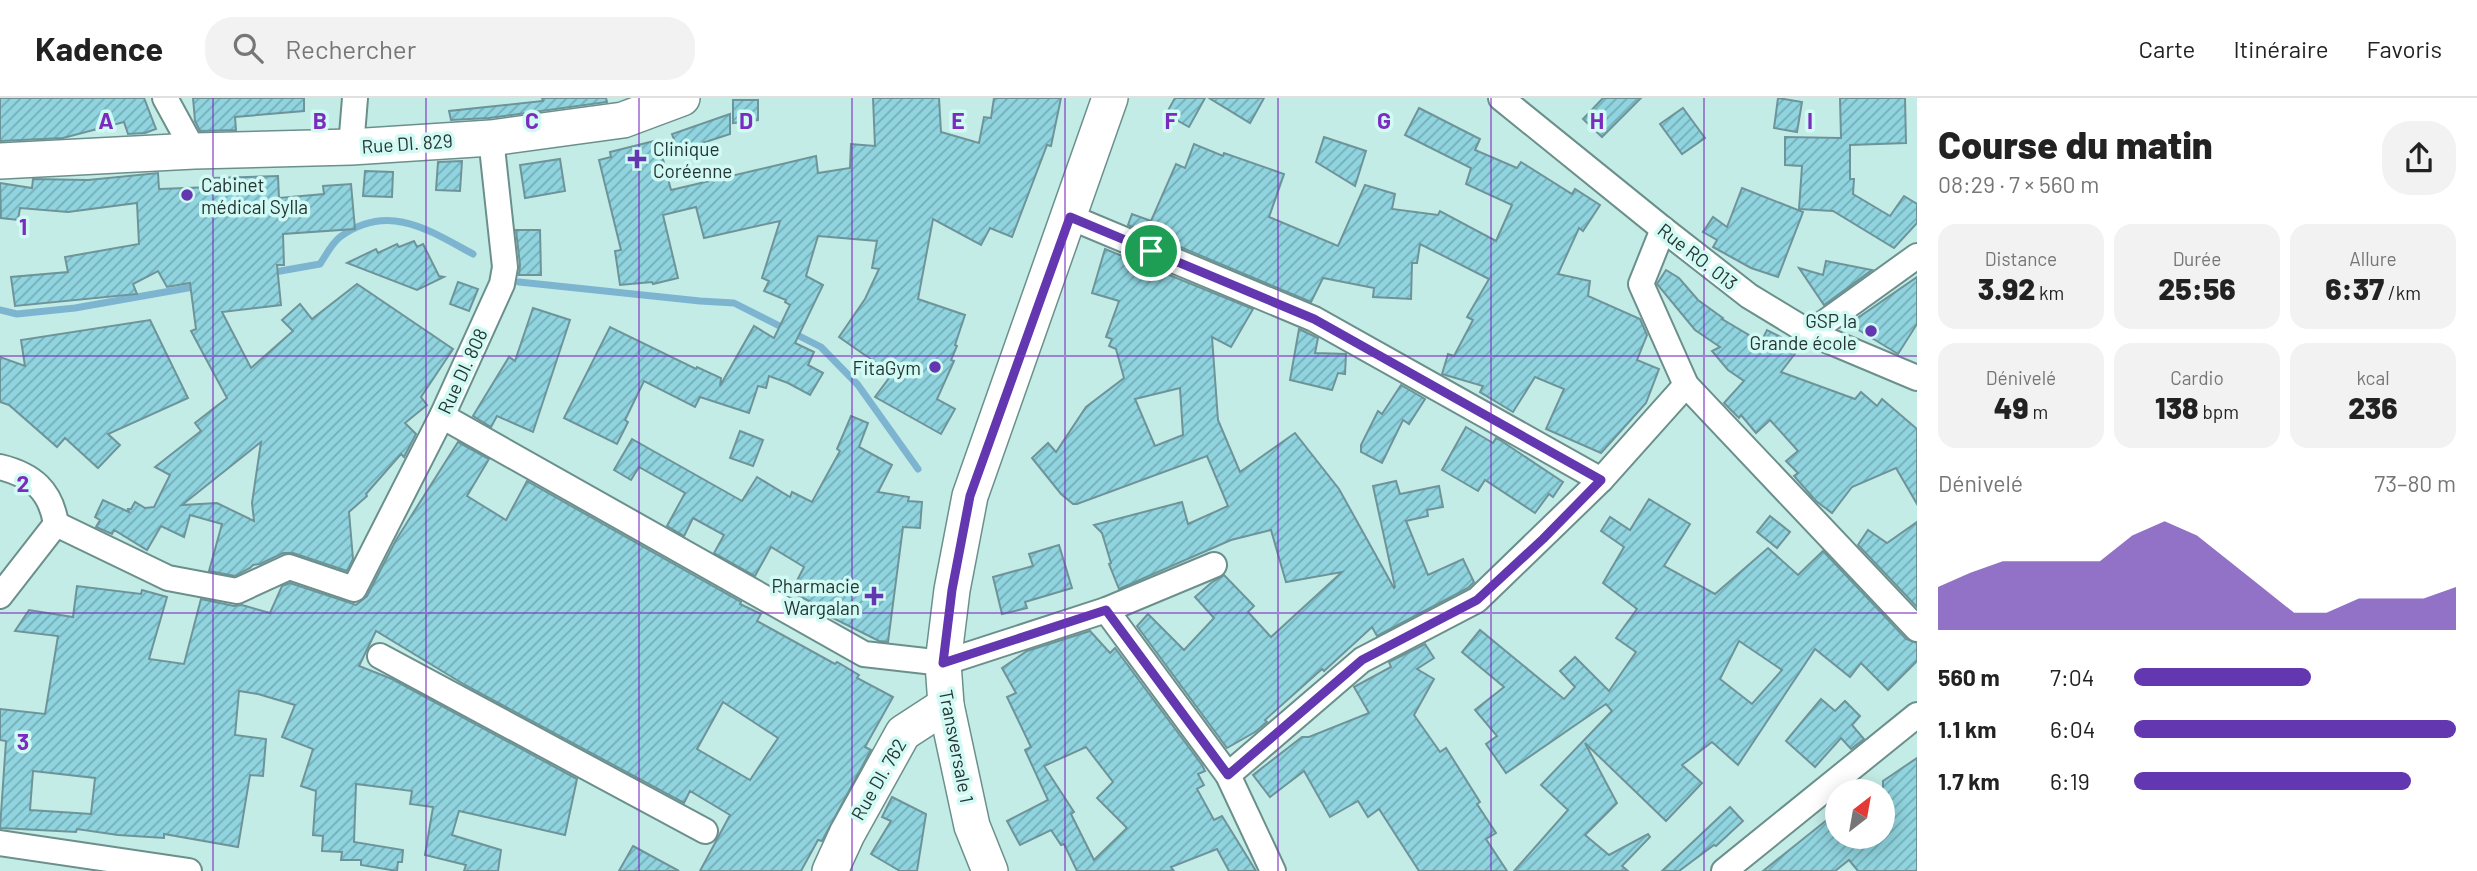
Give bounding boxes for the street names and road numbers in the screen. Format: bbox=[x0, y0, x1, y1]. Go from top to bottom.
street label: Rue DI. 829 bbox=[361, 128, 453, 158]
street label: Rue RO. 013 bbox=[1654, 218, 1742, 294]
street label: Rue DI. 808 bbox=[432, 324, 492, 418]
street label: Transversale 1 bbox=[935, 688, 979, 804]
street label: Rue DI. 762 bbox=[845, 734, 911, 824]

